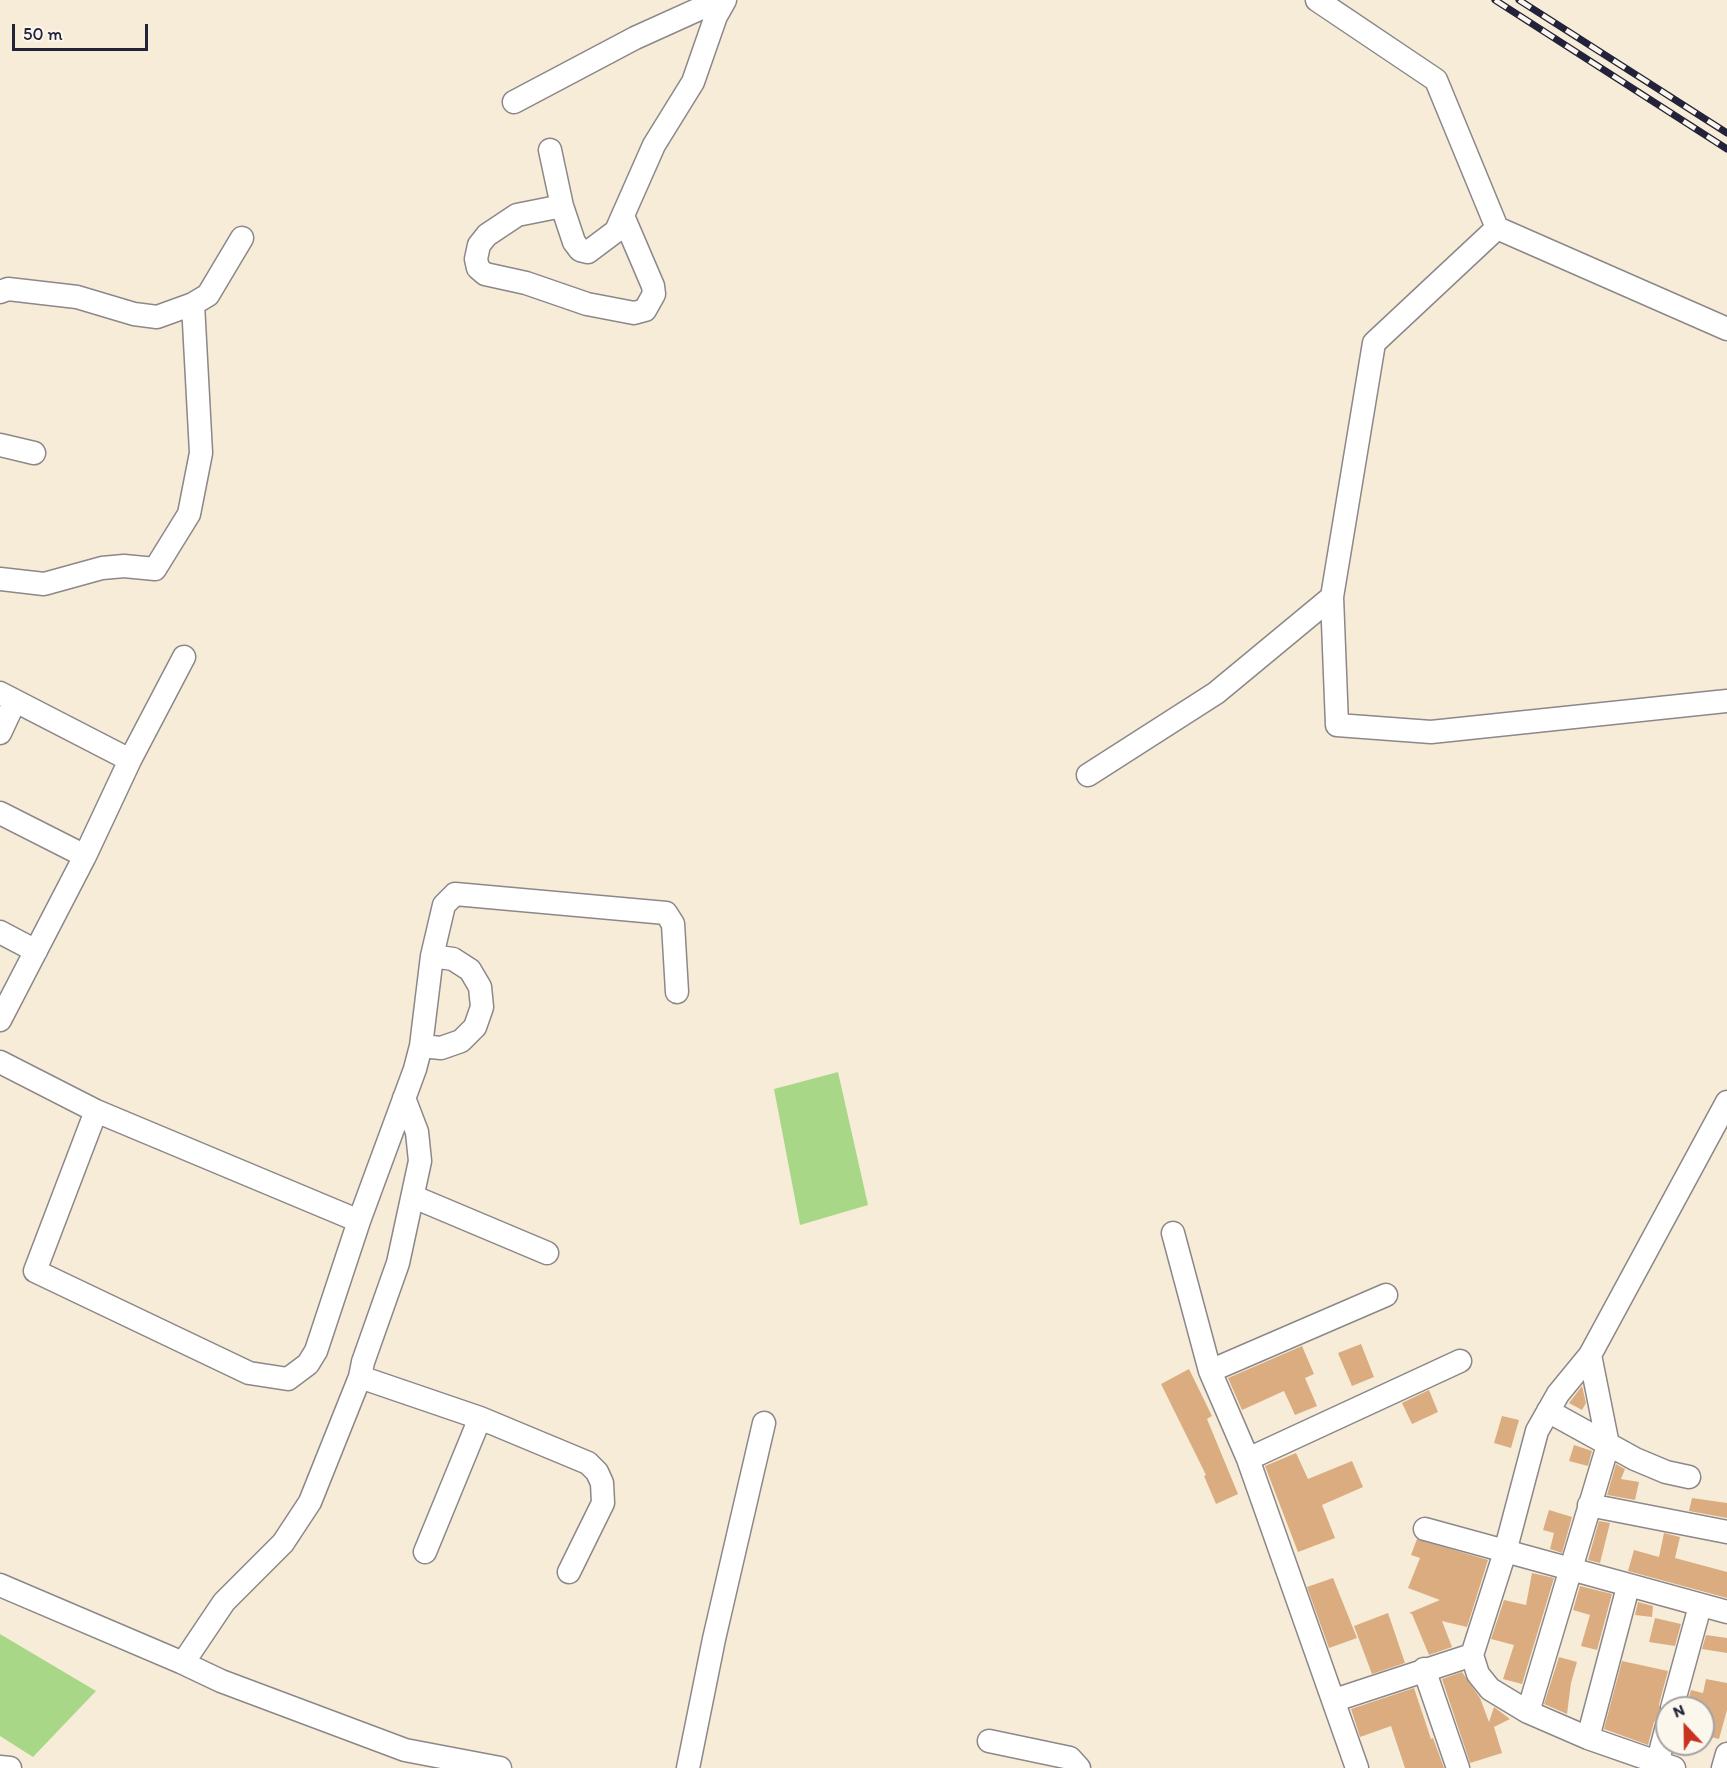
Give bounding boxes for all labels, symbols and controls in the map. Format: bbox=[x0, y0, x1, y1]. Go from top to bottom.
scale bar bbox=[15, 12, 152, 50]
text: 50 m bbox=[23, 23, 63, 45]
north arrow bbox=[1655, 1696, 1715, 1756]
text: N bbox=[1670, 1700, 1687, 1722]

